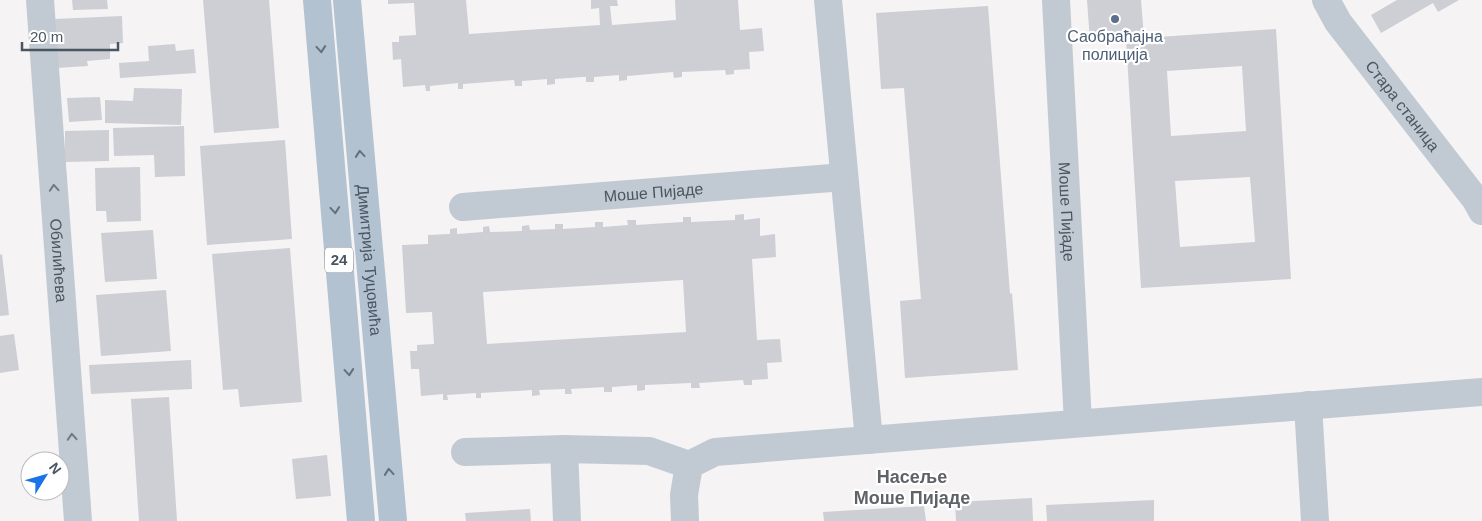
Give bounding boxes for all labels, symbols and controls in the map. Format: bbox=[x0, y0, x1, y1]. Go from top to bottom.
marker: Саобраћајна полиција bbox=[1109, 13, 1121, 25]
scale bar bbox=[22, 20, 119, 52]
text: 20 m bbox=[30, 28, 63, 45]
place label: Саобраћајна полиција bbox=[1067, 28, 1163, 63]
one-way arrow bbox=[315, 45, 326, 53]
street label: Стара станица bbox=[1362, 57, 1443, 155]
one-way arrow bbox=[355, 149, 366, 157]
street label: Моше Пијаде bbox=[1055, 161, 1078, 262]
street label: Моше Пијаде bbox=[603, 180, 704, 205]
one-way arrow bbox=[49, 184, 60, 192]
street label: Димитрија Туцовића bbox=[354, 184, 385, 336]
one-way arrow bbox=[329, 207, 340, 215]
street label: Обилићева bbox=[47, 218, 70, 303]
road number: 24 bbox=[325, 248, 353, 272]
one-way arrow bbox=[343, 369, 354, 377]
one-way arrow bbox=[67, 433, 78, 441]
north arrow bbox=[20, 451, 70, 501]
text: N bbox=[46, 459, 65, 477]
district label: Насеље Моше Пијаде bbox=[854, 467, 970, 508]
one-way arrow bbox=[383, 468, 394, 476]

